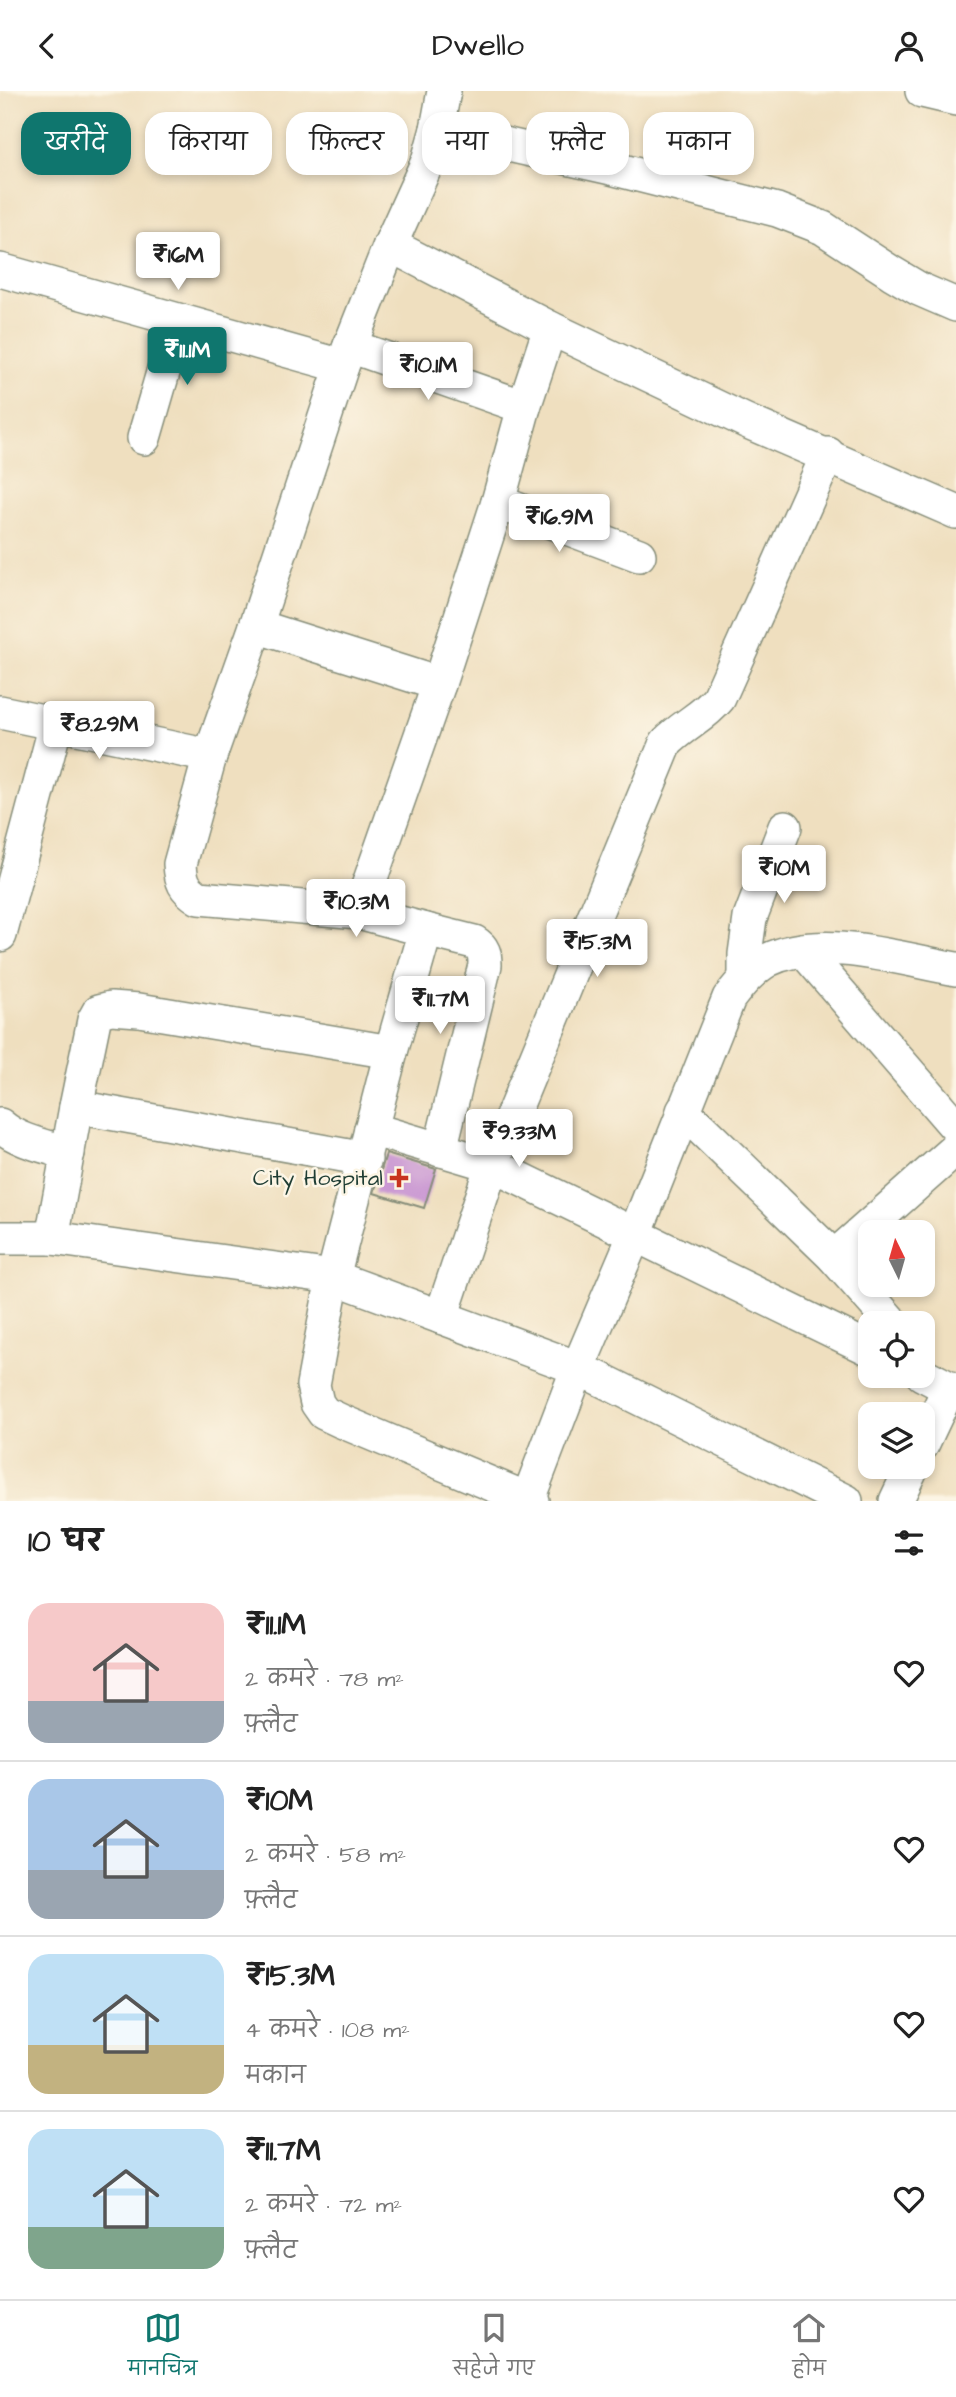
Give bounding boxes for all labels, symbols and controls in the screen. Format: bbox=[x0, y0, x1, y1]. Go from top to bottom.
text: Dwello bbox=[432, 23, 524, 68]
icon: back bbox=[28, 27, 66, 65]
icon: person bbox=[890, 27, 928, 65]
chip: खरीदें bbox=[21, 112, 131, 175]
chip: किराया bbox=[145, 112, 272, 175]
chip: फ़िल्टर bbox=[286, 112, 408, 175]
chip: नया bbox=[422, 112, 512, 175]
chip: फ़्लैट bbox=[526, 112, 629, 175]
chip: मकान bbox=[643, 112, 754, 175]
pin: ₹16M bbox=[137, 233, 219, 292]
text: ₹16M bbox=[152, 239, 204, 271]
pin: ₹11.1M bbox=[130, 327, 244, 387]
text: ₹11.1M bbox=[164, 334, 210, 366]
pin: ₹10.1M bbox=[371, 343, 485, 402]
text: ₹10.1M bbox=[399, 349, 457, 381]
pin: ₹16.9M bbox=[502, 495, 616, 554]
text: ₹16.9M bbox=[525, 501, 593, 533]
pin: ₹8.29M bbox=[42, 701, 156, 761]
text: ₹8.29M bbox=[59, 708, 139, 740]
pin: ₹10M bbox=[743, 845, 825, 905]
text: ₹10M bbox=[758, 852, 810, 884]
pin: ₹10.3M bbox=[299, 879, 413, 939]
text: ₹10.3M bbox=[322, 886, 390, 918]
pin: ₹15.3M bbox=[540, 919, 654, 979]
text: ₹15.3M bbox=[563, 926, 631, 958]
pin: ₹11.7M bbox=[383, 977, 497, 1036]
text: ₹11.7M bbox=[411, 983, 469, 1015]
pin: ₹9.33M bbox=[462, 1109, 576, 1169]
text: ₹9.33M bbox=[482, 1116, 556, 1148]
place label: City Hospital bbox=[253, 1162, 383, 1195]
marker: City Hospital bbox=[389, 1168, 409, 1188]
north arrow bbox=[858, 1220, 934, 1297]
map controls bbox=[858, 1220, 935, 1479]
button: locate bbox=[858, 1311, 935, 1388]
button: layers bbox=[858, 1402, 935, 1479]
text: 10 घर bbox=[28, 1521, 103, 1563]
icon: filters bbox=[890, 1524, 928, 1562]
text: ₹11.1M bbox=[245, 1604, 306, 1646]
icon: home bbox=[84, 1631, 168, 1715]
icon: heart bbox=[890, 1654, 928, 1692]
text: 2 कमरे · 78 m² bbox=[245, 1663, 404, 1695]
text: फ़्लैट bbox=[245, 1709, 297, 1741]
text: ₹10M bbox=[245, 1780, 313, 1822]
icon: home bbox=[84, 1807, 168, 1891]
icon: heart bbox=[890, 1830, 928, 1868]
text: 2 कमरे · 58 m² bbox=[245, 1839, 406, 1871]
text: फ़्लैट bbox=[245, 1885, 297, 1917]
text: ₹15.3M bbox=[245, 1955, 335, 1997]
icon: home bbox=[84, 1982, 168, 2066]
icon: heart bbox=[890, 2005, 928, 2043]
text: 4 कमरे · 108 m² bbox=[245, 2014, 410, 2046]
text: मकान bbox=[245, 2060, 306, 2092]
text: ₹11.7M bbox=[245, 2130, 321, 2172]
icon: home bbox=[84, 2157, 168, 2241]
icon: heart bbox=[890, 2180, 928, 2218]
text: 2 कमरे · 72 m² bbox=[245, 2189, 402, 2221]
text: फ़्लैट bbox=[245, 2235, 297, 2267]
tab: मानचित्र bbox=[128, 2309, 197, 2389]
tab: सहेजे गए bbox=[453, 2309, 535, 2389]
tab: होम bbox=[790, 2309, 828, 2389]

